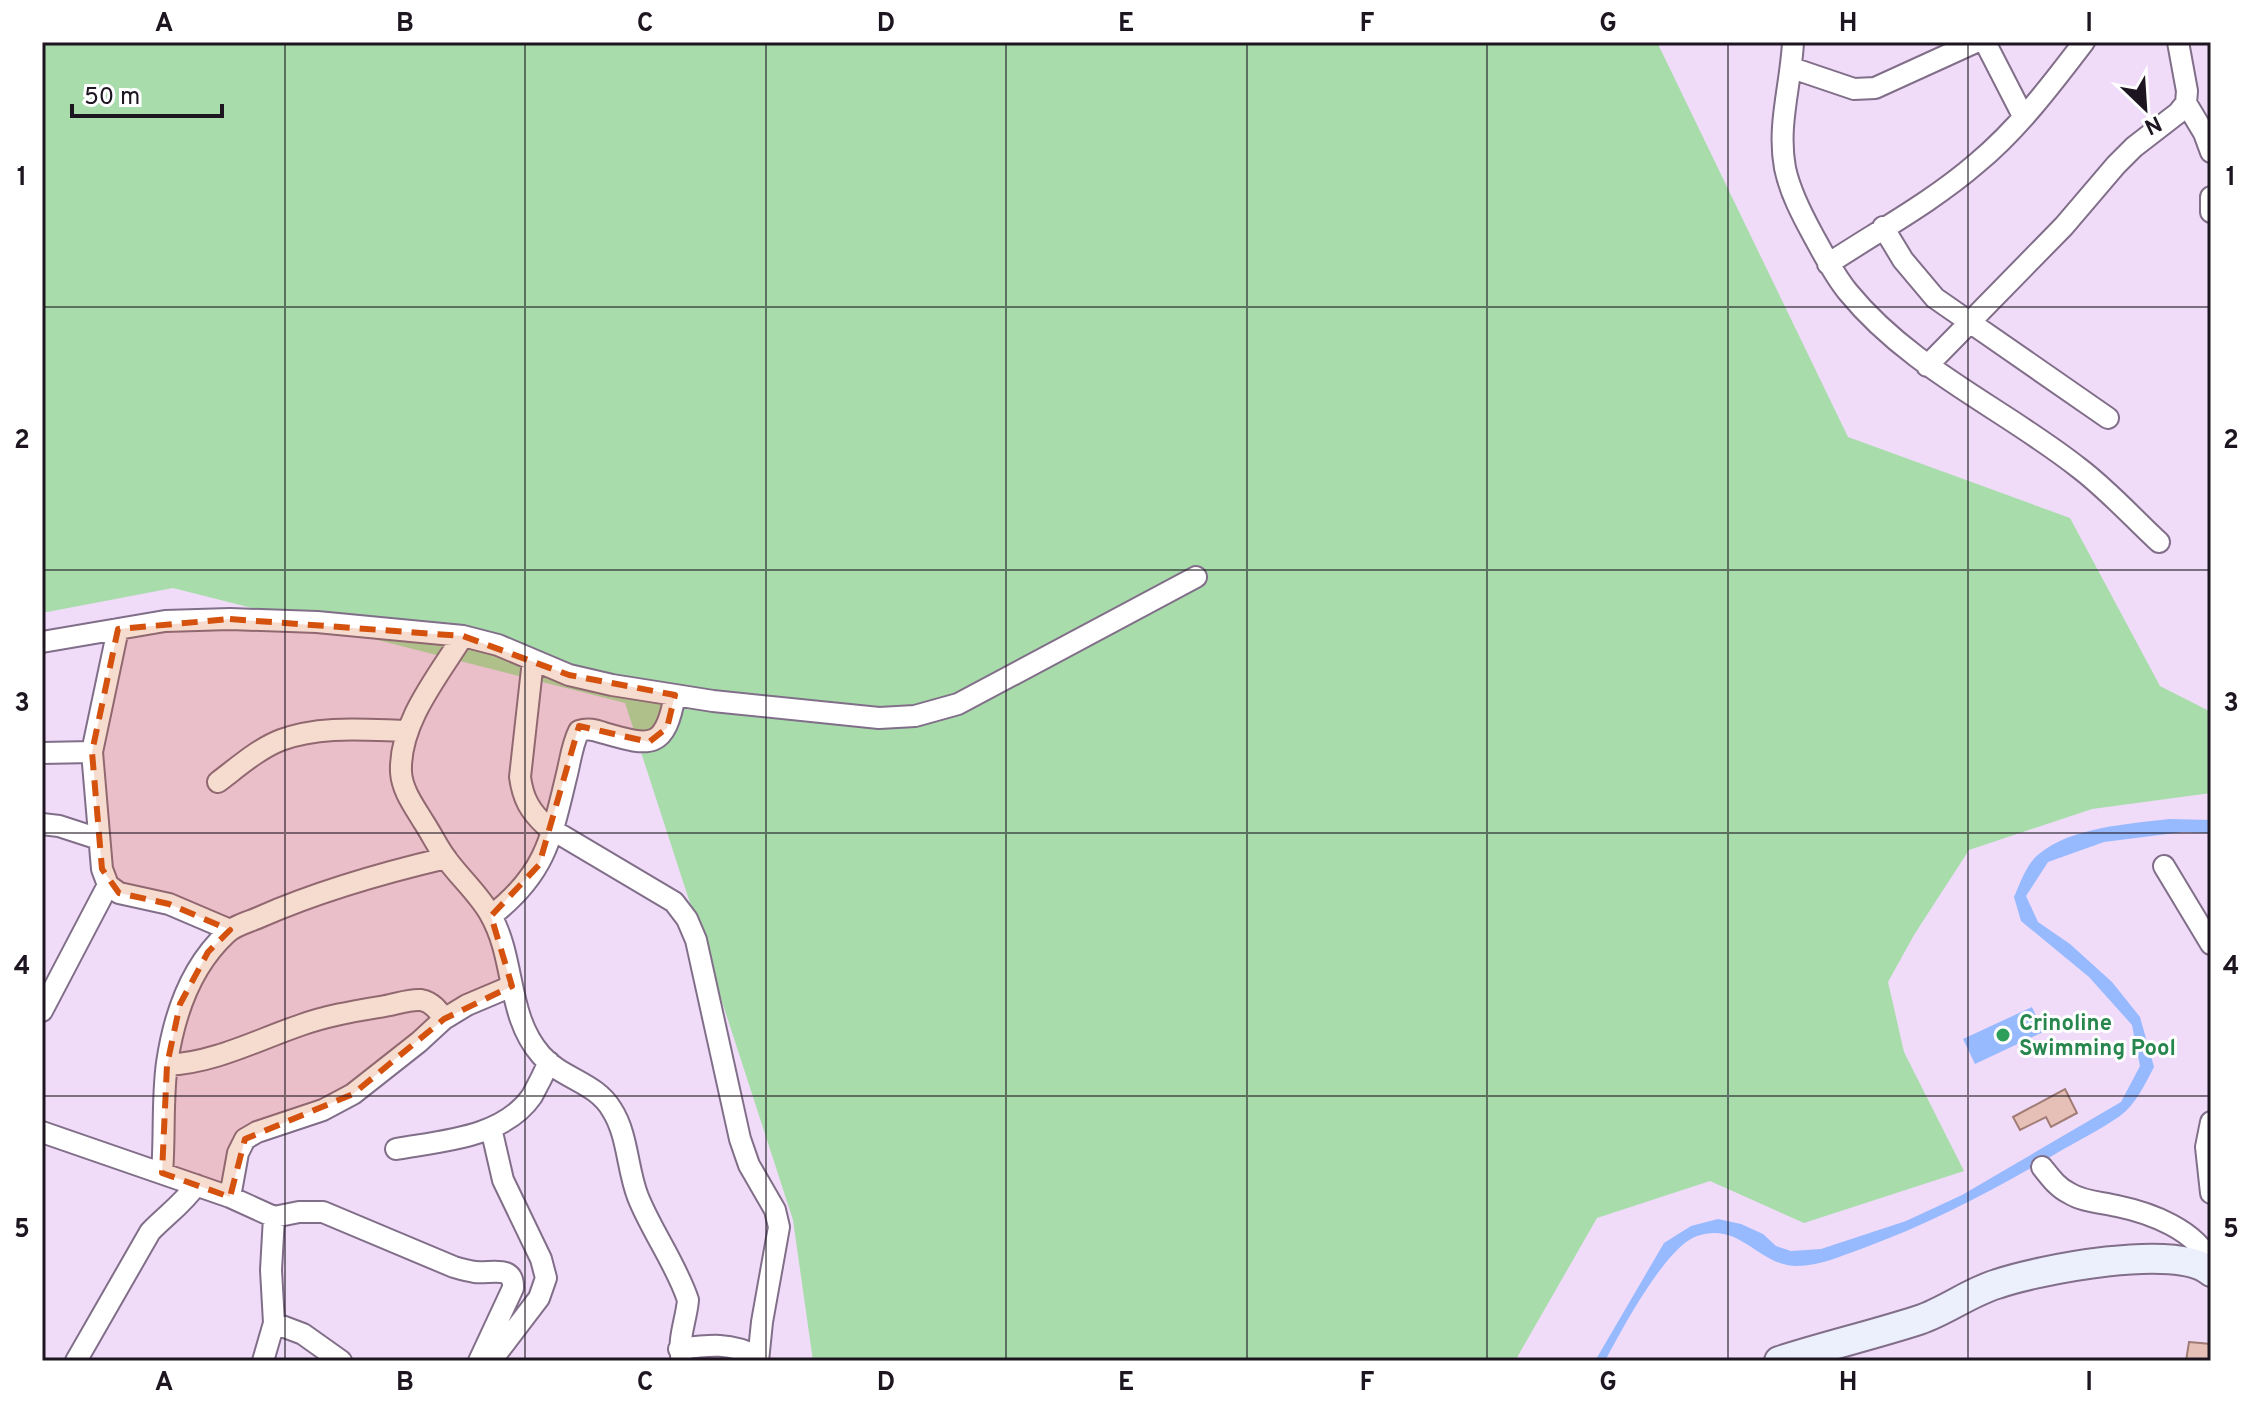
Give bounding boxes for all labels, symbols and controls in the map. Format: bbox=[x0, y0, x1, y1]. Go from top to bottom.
text: A bbox=[155, 8, 173, 41]
text: B bbox=[396, 8, 414, 41]
text: C bbox=[637, 8, 653, 41]
text: D bbox=[877, 8, 895, 41]
text: E bbox=[1118, 8, 1134, 41]
text: F bbox=[1360, 8, 1375, 41]
text: G bbox=[1599, 8, 1617, 41]
text: H bbox=[1839, 8, 1857, 41]
text: I bbox=[2085, 8, 2093, 41]
scale bar bbox=[72, 68, 222, 118]
north arrow bbox=[2105, 68, 2185, 148]
text: 50 m bbox=[84, 83, 140, 113]
text: N bbox=[2140, 108, 2165, 139]
text: 1 bbox=[17, 162, 27, 195]
text: 1 bbox=[2226, 162, 2236, 195]
text: 2 bbox=[14, 425, 30, 458]
text: 2 bbox=[2223, 425, 2239, 458]
text: 3 bbox=[14, 688, 30, 721]
text: 3 bbox=[2223, 688, 2239, 721]
text: 4 bbox=[14, 951, 30, 984]
text: 4 bbox=[2223, 951, 2239, 984]
place label: Crinoline Swimming Pool bbox=[2019, 1011, 2176, 1063]
marker: Crinoline Swimming Pool bbox=[1994, 1026, 2012, 1044]
text: 5 bbox=[14, 1214, 30, 1247]
text: 5 bbox=[2223, 1214, 2239, 1247]
text: A bbox=[155, 1367, 173, 1400]
text: B bbox=[396, 1367, 414, 1400]
text: C bbox=[637, 1367, 653, 1400]
text: D bbox=[877, 1367, 895, 1400]
text: E bbox=[1118, 1367, 1134, 1400]
text: F bbox=[1360, 1367, 1375, 1400]
text: G bbox=[1599, 1367, 1617, 1400]
text: H bbox=[1839, 1367, 1857, 1400]
text: I bbox=[2085, 1367, 2093, 1400]

